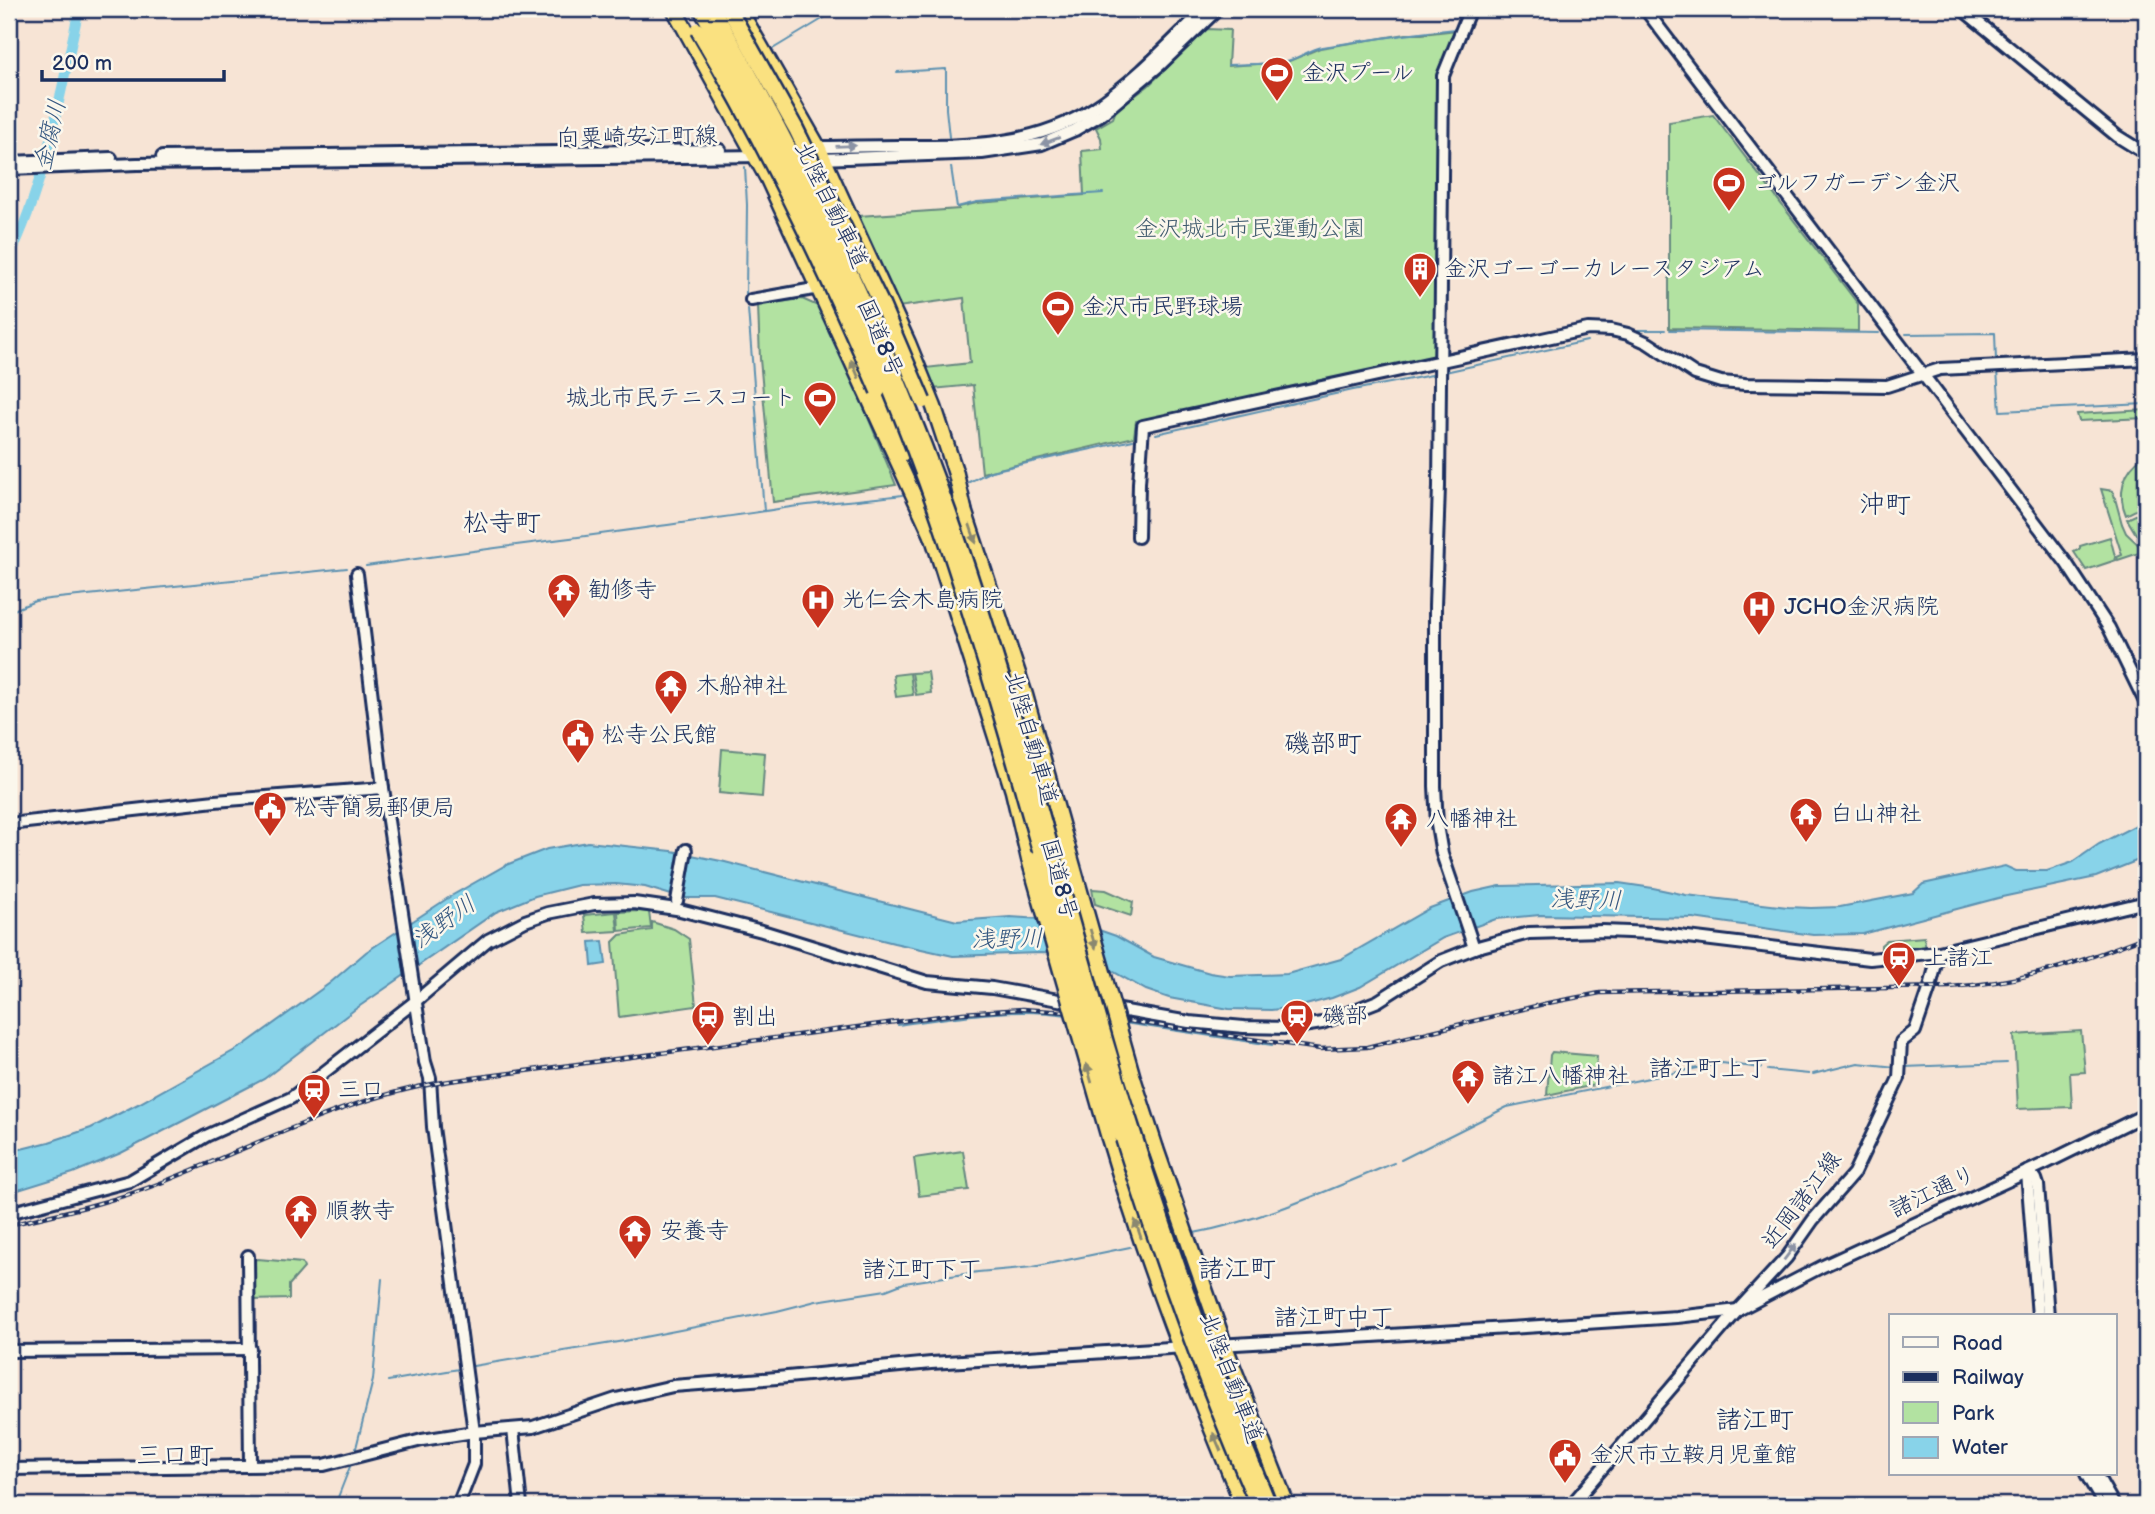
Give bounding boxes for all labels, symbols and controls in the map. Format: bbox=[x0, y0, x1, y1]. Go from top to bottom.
scale bar bbox=[42, 38, 224, 82]
text: 200 m bbox=[52, 51, 112, 76]
sports icon: 金沢プール bbox=[1258, 54, 1296, 103]
place label: 金沢プール bbox=[1302, 59, 1414, 87]
water label: 金腐川 bbox=[28, 97, 72, 173]
street label: 向粟崎安江町線 bbox=[556, 122, 718, 152]
one-way arrow bbox=[1039, 135, 1060, 146]
street label: 北陸自動車道 bbox=[788, 137, 874, 273]
one-way arrow bbox=[835, 141, 857, 152]
sports icon: ゴルフガーデン金沢 bbox=[1710, 164, 1748, 213]
place label: ゴルフガーデン金沢 bbox=[1754, 169, 1960, 197]
park label: 金沢城北市民運動公園 bbox=[1135, 215, 1365, 243]
building icon: 金沢ゴーゴーカレースタジアム bbox=[1401, 250, 1439, 299]
place label: 金沢ゴーゴーカレースタジアム bbox=[1444, 255, 1765, 283]
sports icon: 金沢市民野球場 bbox=[1039, 288, 1077, 337]
place label: 金沢市民野球場 bbox=[1082, 293, 1243, 321]
street label: 国道8号 bbox=[851, 295, 909, 381]
one-way arrow bbox=[849, 359, 861, 379]
sports icon: 城北市民テニスコート bbox=[801, 379, 839, 428]
place label: 城北市民テニスコート bbox=[566, 384, 796, 412]
district label: 沖町 bbox=[1859, 490, 1911, 521]
district label: 松寺町 bbox=[463, 508, 541, 539]
one-way arrow bbox=[968, 524, 979, 545]
temple icon: 勧修寺 bbox=[545, 571, 583, 620]
place label: 勧修寺 bbox=[588, 576, 657, 604]
hospital icon: 光仁会木島病院 bbox=[799, 581, 837, 630]
place label: 光仁会木島病院 bbox=[842, 586, 1003, 614]
hospital icon: JCHO金沢病院 bbox=[1740, 588, 1778, 637]
place label: JCHO金沢病院 bbox=[1784, 593, 1939, 621]
temple icon: 木船神社 bbox=[652, 667, 690, 716]
street label: 北陸自動車道 bbox=[999, 668, 1063, 808]
place label: 木船神社 bbox=[696, 672, 788, 700]
public building icon: 松寺公民館 bbox=[559, 716, 597, 765]
place label: 松寺公民館 bbox=[602, 721, 717, 749]
district label: 磯部町 bbox=[1284, 729, 1362, 760]
public building icon: 松寺簡易郵便局 bbox=[251, 789, 289, 838]
place label: 松寺簡易郵便局 bbox=[294, 794, 455, 822]
temple icon: 白山神社 bbox=[1787, 795, 1825, 844]
temple icon: 八幡神社 bbox=[1382, 800, 1420, 849]
place label: 白山神社 bbox=[1830, 800, 1922, 828]
place label: 八幡神社 bbox=[1426, 805, 1518, 833]
street label: 国道8号 bbox=[1035, 836, 1083, 922]
water label: 浅野川 bbox=[1550, 885, 1622, 915]
water label: 浅野川 bbox=[406, 889, 482, 955]
water label: 浅野川 bbox=[971, 924, 1043, 954]
one-way arrow bbox=[1088, 928, 1099, 950]
station icon: 上諸江 bbox=[1880, 939, 1918, 988]
place label: 上諸江 bbox=[1924, 944, 1993, 972]
station icon: 磯部 bbox=[1278, 997, 1316, 1046]
station icon: 割出 bbox=[689, 998, 727, 1047]
place label: 磯部 bbox=[1322, 1002, 1368, 1030]
place label: 割出 bbox=[732, 1003, 778, 1031]
district label: 諸江町上丁 bbox=[1649, 1054, 1769, 1083]
temple icon: 諸江八幡神社 bbox=[1449, 1057, 1487, 1106]
one-way arrow bbox=[1084, 1062, 1094, 1083]
place label: 諸江八幡神社 bbox=[1492, 1062, 1630, 1090]
station icon: 三口 bbox=[295, 1071, 333, 1120]
place label: 三口 bbox=[338, 1076, 384, 1104]
street label: 近岡諸江線 bbox=[1756, 1146, 1848, 1254]
street label: 諸江通り bbox=[1885, 1160, 1981, 1224]
temple icon: 順教寺 bbox=[282, 1192, 320, 1241]
place label: 順教寺 bbox=[326, 1197, 395, 1225]
temple icon: 安養寺 bbox=[616, 1212, 654, 1261]
place label: 安養寺 bbox=[660, 1217, 729, 1245]
one-way arrow bbox=[1132, 1219, 1143, 1240]
one-way arrow bbox=[1783, 1243, 1797, 1261]
district label: 諸江町 bbox=[1198, 1254, 1276, 1285]
district label: 諸江町下丁 bbox=[862, 1255, 982, 1284]
district label: 諸江町中丁 bbox=[1274, 1303, 1394, 1332]
street label: 北陸自動車道 bbox=[1193, 1309, 1269, 1447]
legend bbox=[1889, 1314, 2116, 1476]
text: Road bbox=[1952, 1331, 2003, 1356]
text: Railway bbox=[1952, 1365, 2024, 1390]
text: Park bbox=[1952, 1401, 1995, 1426]
district label: 諸江町 bbox=[1716, 1405, 1794, 1436]
one-way arrow bbox=[1211, 1432, 1222, 1453]
text: Water bbox=[1952, 1435, 2008, 1460]
public building icon: 金沢市立鞍月児童館 bbox=[1546, 1436, 1584, 1485]
district label: 三口町 bbox=[136, 1441, 214, 1472]
place label: 金沢市立鞍月児童館 bbox=[1590, 1441, 1797, 1469]

